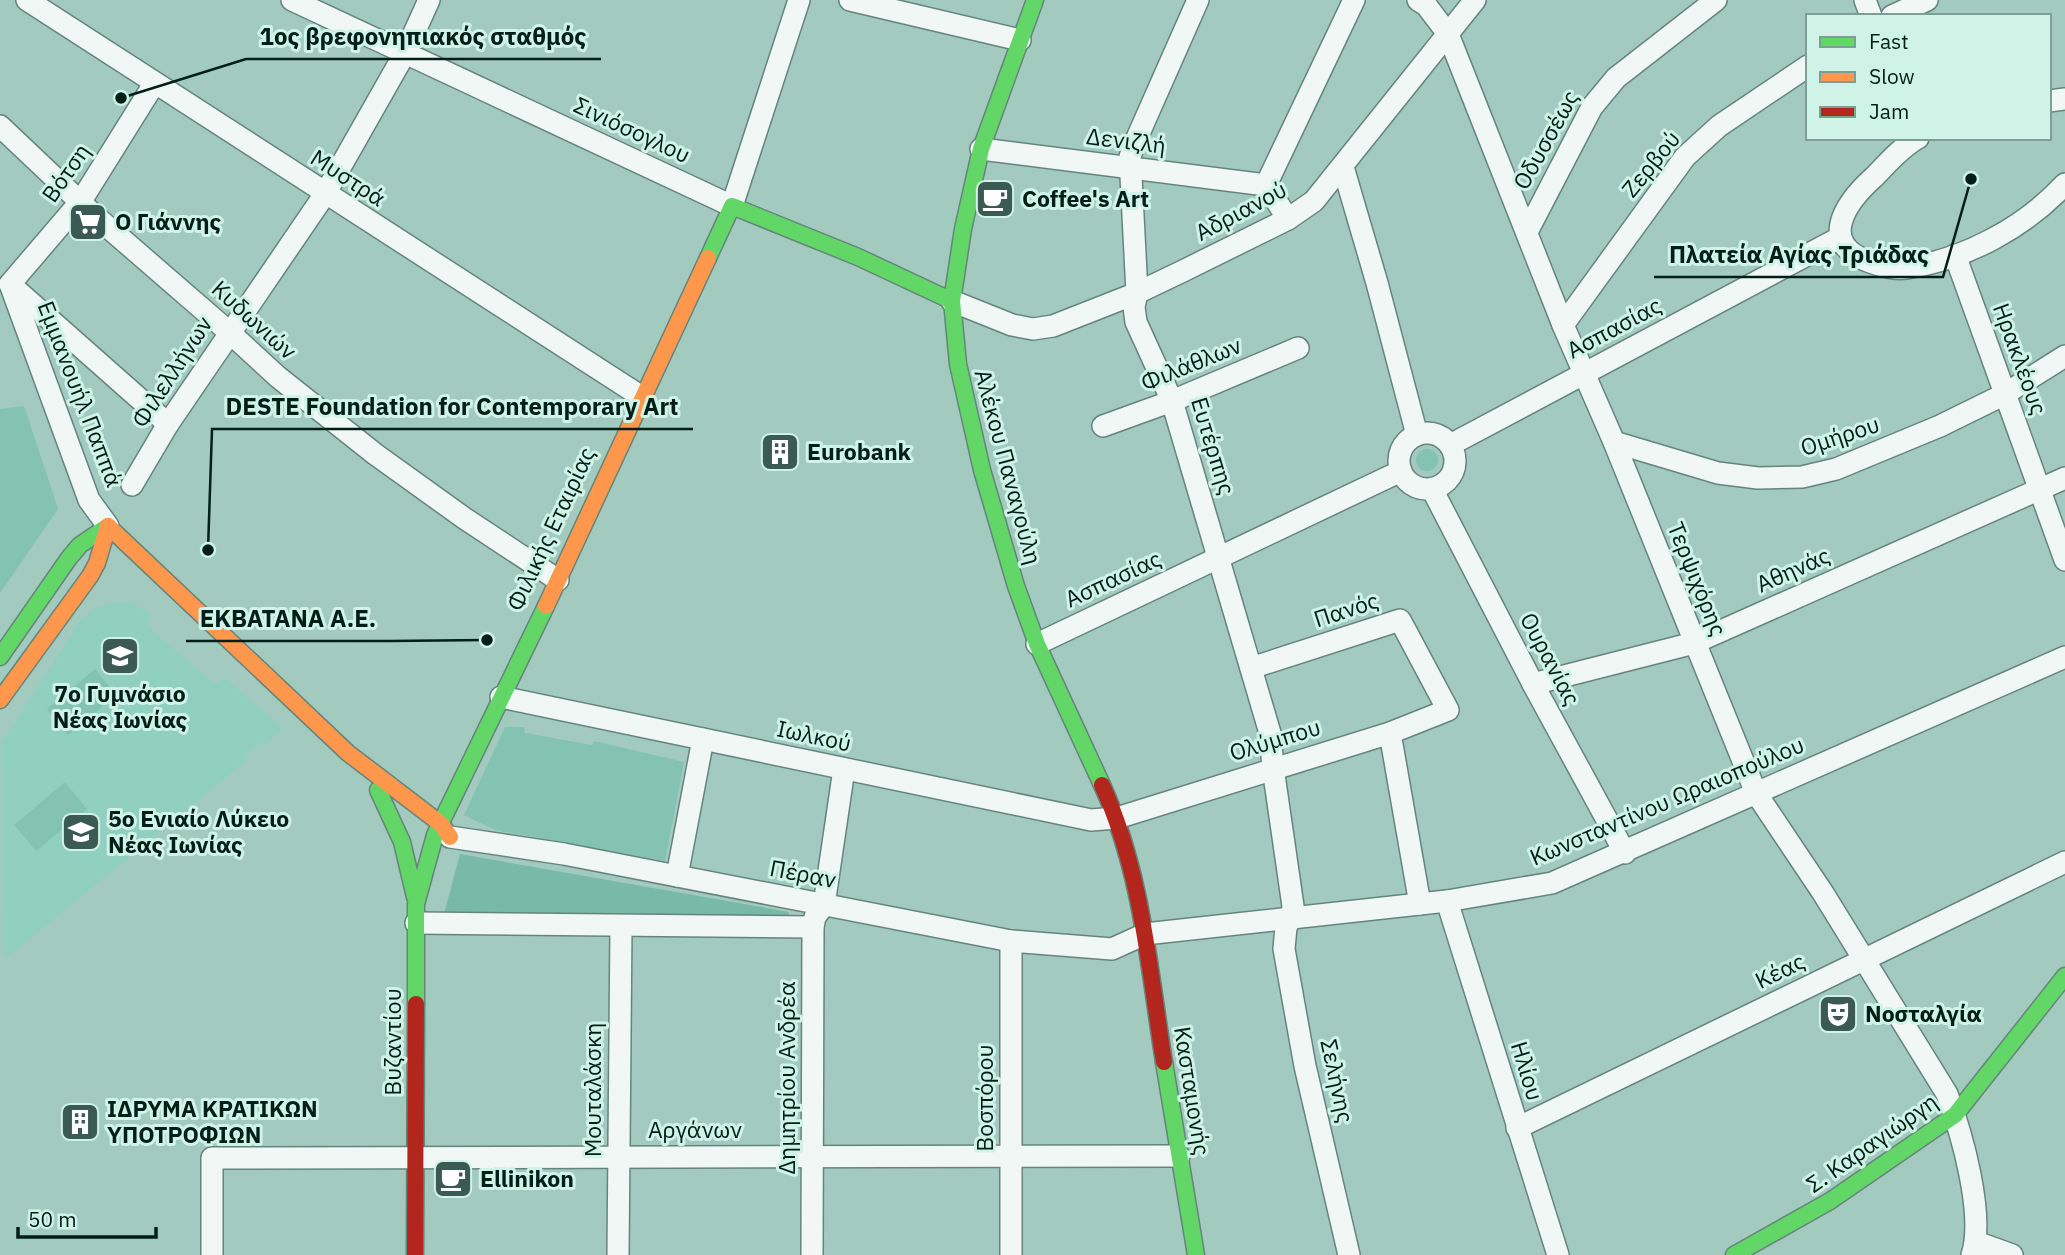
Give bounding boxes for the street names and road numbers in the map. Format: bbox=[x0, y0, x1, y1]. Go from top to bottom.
street label: Οδυσσέως bbox=[1506, 85, 1585, 194]
street label: Σινιόσογλου bbox=[569, 89, 695, 169]
street label: Δενιζλή bbox=[1085, 120, 1168, 160]
street label: Ζερβού bbox=[1614, 124, 1686, 203]
street label: Βότση bbox=[34, 137, 96, 208]
street label: Μυστρά bbox=[305, 142, 392, 213]
street label: Αδριανού bbox=[1190, 174, 1291, 247]
street label: Κυδωνιών bbox=[206, 273, 304, 365]
street label: Ασπασίας bbox=[1561, 290, 1666, 365]
street label: Εμμανουήλ Παππά bbox=[32, 296, 130, 491]
street label: Ηρακλέους bbox=[1987, 299, 2055, 418]
street label: Φιλελλήνων bbox=[124, 310, 218, 433]
street label: Φιλάθλων bbox=[1136, 329, 1245, 397]
street label: Αλέκου Παναγούλη bbox=[968, 366, 1049, 568]
street label: Ευτέρπης bbox=[1185, 393, 1243, 498]
street label: Ομήρου bbox=[1796, 408, 1883, 462]
street label: Φιλικής Εταιρίας bbox=[499, 442, 601, 615]
street label: Τερψιχόρης bbox=[1661, 517, 1734, 640]
street label: Αθηνάς bbox=[1751, 540, 1834, 599]
street label: Ασπασίας bbox=[1060, 543, 1166, 613]
street label: Πανός bbox=[1310, 585, 1382, 634]
street label: Ουρανίας bbox=[1514, 607, 1588, 710]
street label: Ολύμπου bbox=[1226, 711, 1324, 767]
street label: Ιωλκού bbox=[774, 712, 854, 758]
street label: Κωνσταντίνου Ωραιοπούλου bbox=[1525, 729, 1808, 872]
street label: Πέραν bbox=[767, 852, 839, 894]
street label: Κέας bbox=[1750, 945, 1809, 995]
street label: Δημητρίου Ανδρέα bbox=[771, 981, 801, 1175]
street label: Βυζαντίου bbox=[377, 988, 407, 1096]
street label: Μουταλάσκη bbox=[577, 1023, 607, 1157]
street label: Κασταμονής bbox=[1168, 1024, 1218, 1157]
street label: Σελήνης bbox=[1315, 1036, 1361, 1125]
street label: Ηλίου bbox=[1505, 1037, 1551, 1104]
street label: Βοσπόρου bbox=[969, 1044, 999, 1152]
street label: Σ. Καραγιώργη bbox=[1800, 1086, 1943, 1199]
street label: Αργάνων bbox=[648, 1114, 742, 1144]

